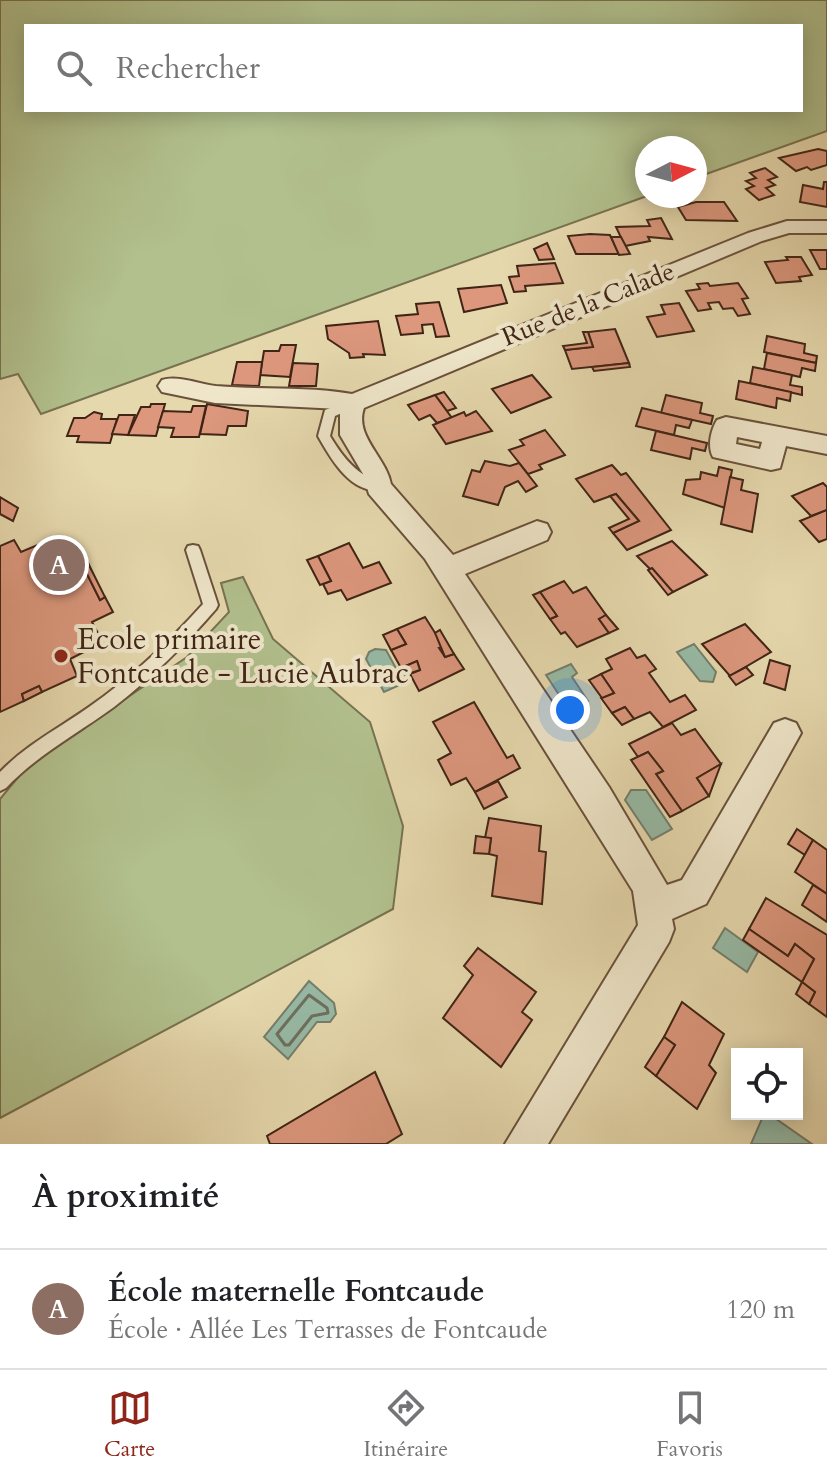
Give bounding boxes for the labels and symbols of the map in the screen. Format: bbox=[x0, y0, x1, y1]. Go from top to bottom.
north arrow bbox=[635, 136, 707, 208]
street label: Rue de la Calade bbox=[497, 253, 679, 355]
pin: A bbox=[33, 535, 85, 595]
place label: Ecole primaire Fontcaude - Lucie Aubrac bbox=[77, 619, 409, 694]
marker: Ecole primaire Fontcaude - Lucie Aubrac bbox=[52, 647, 70, 665]
your location bbox=[550, 690, 590, 730]

